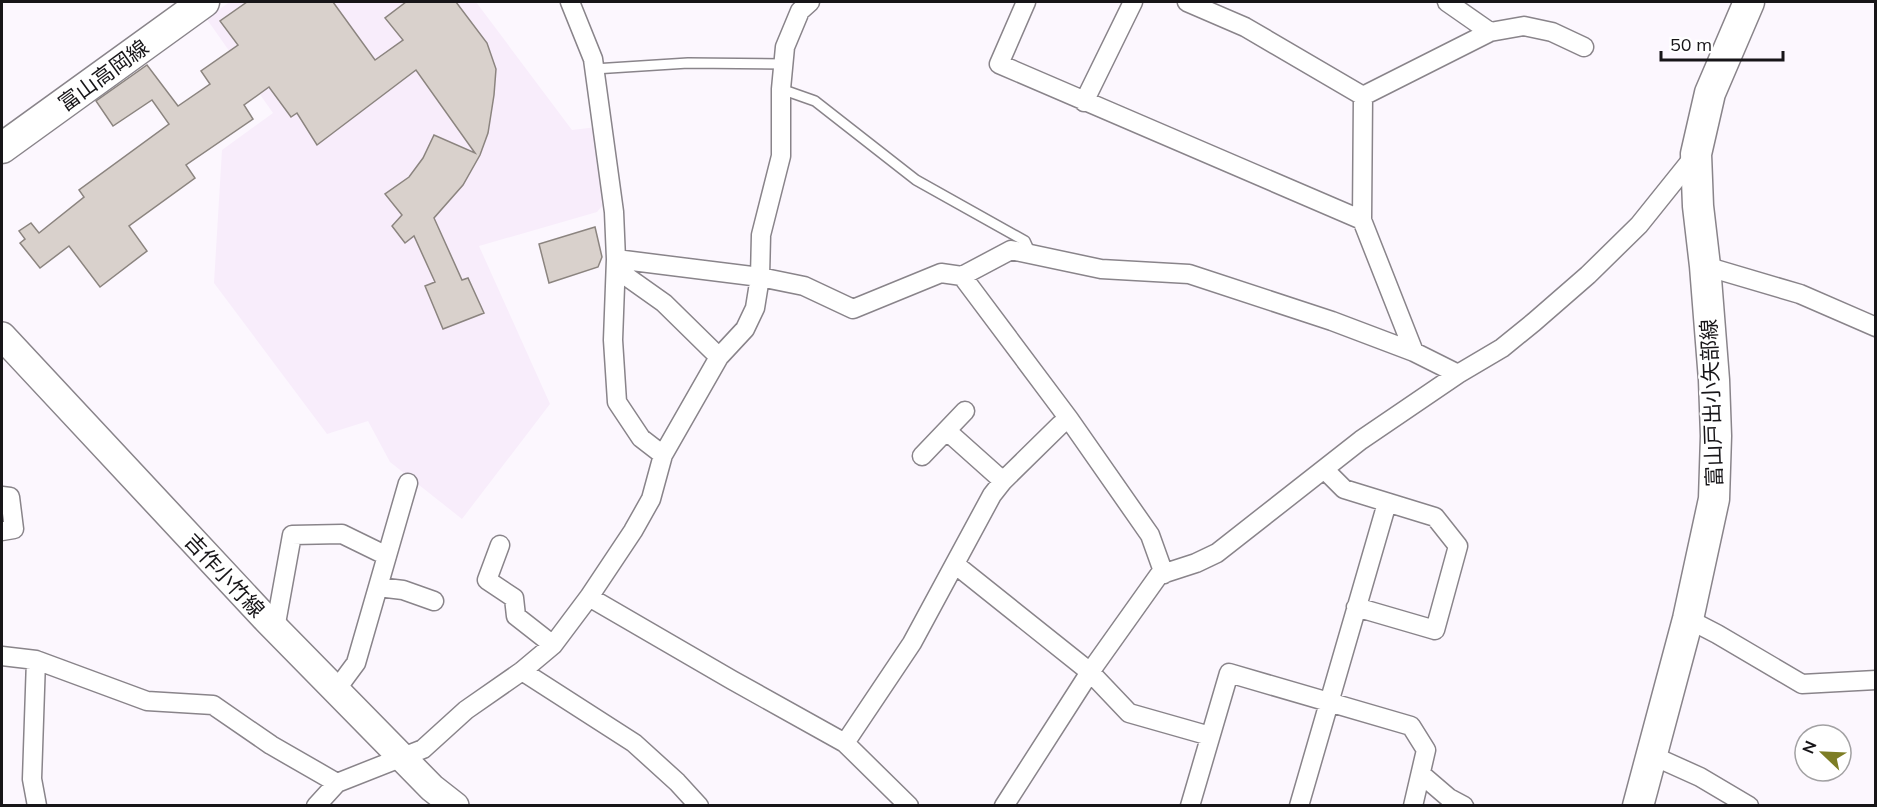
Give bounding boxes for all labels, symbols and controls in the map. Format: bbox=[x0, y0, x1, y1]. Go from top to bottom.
scale bar bbox=[1661, 24, 1782, 62]
text: 50 m bbox=[1670, 33, 1712, 56]
street label: 富山高岡線 bbox=[53, 34, 153, 116]
street label: 富山戸出小矢部線 bbox=[1695, 319, 1727, 487]
street label: 吉作小竹線 bbox=[180, 528, 270, 622]
north arrow bbox=[1793, 723, 1853, 783]
text: N bbox=[1798, 738, 1821, 757]

